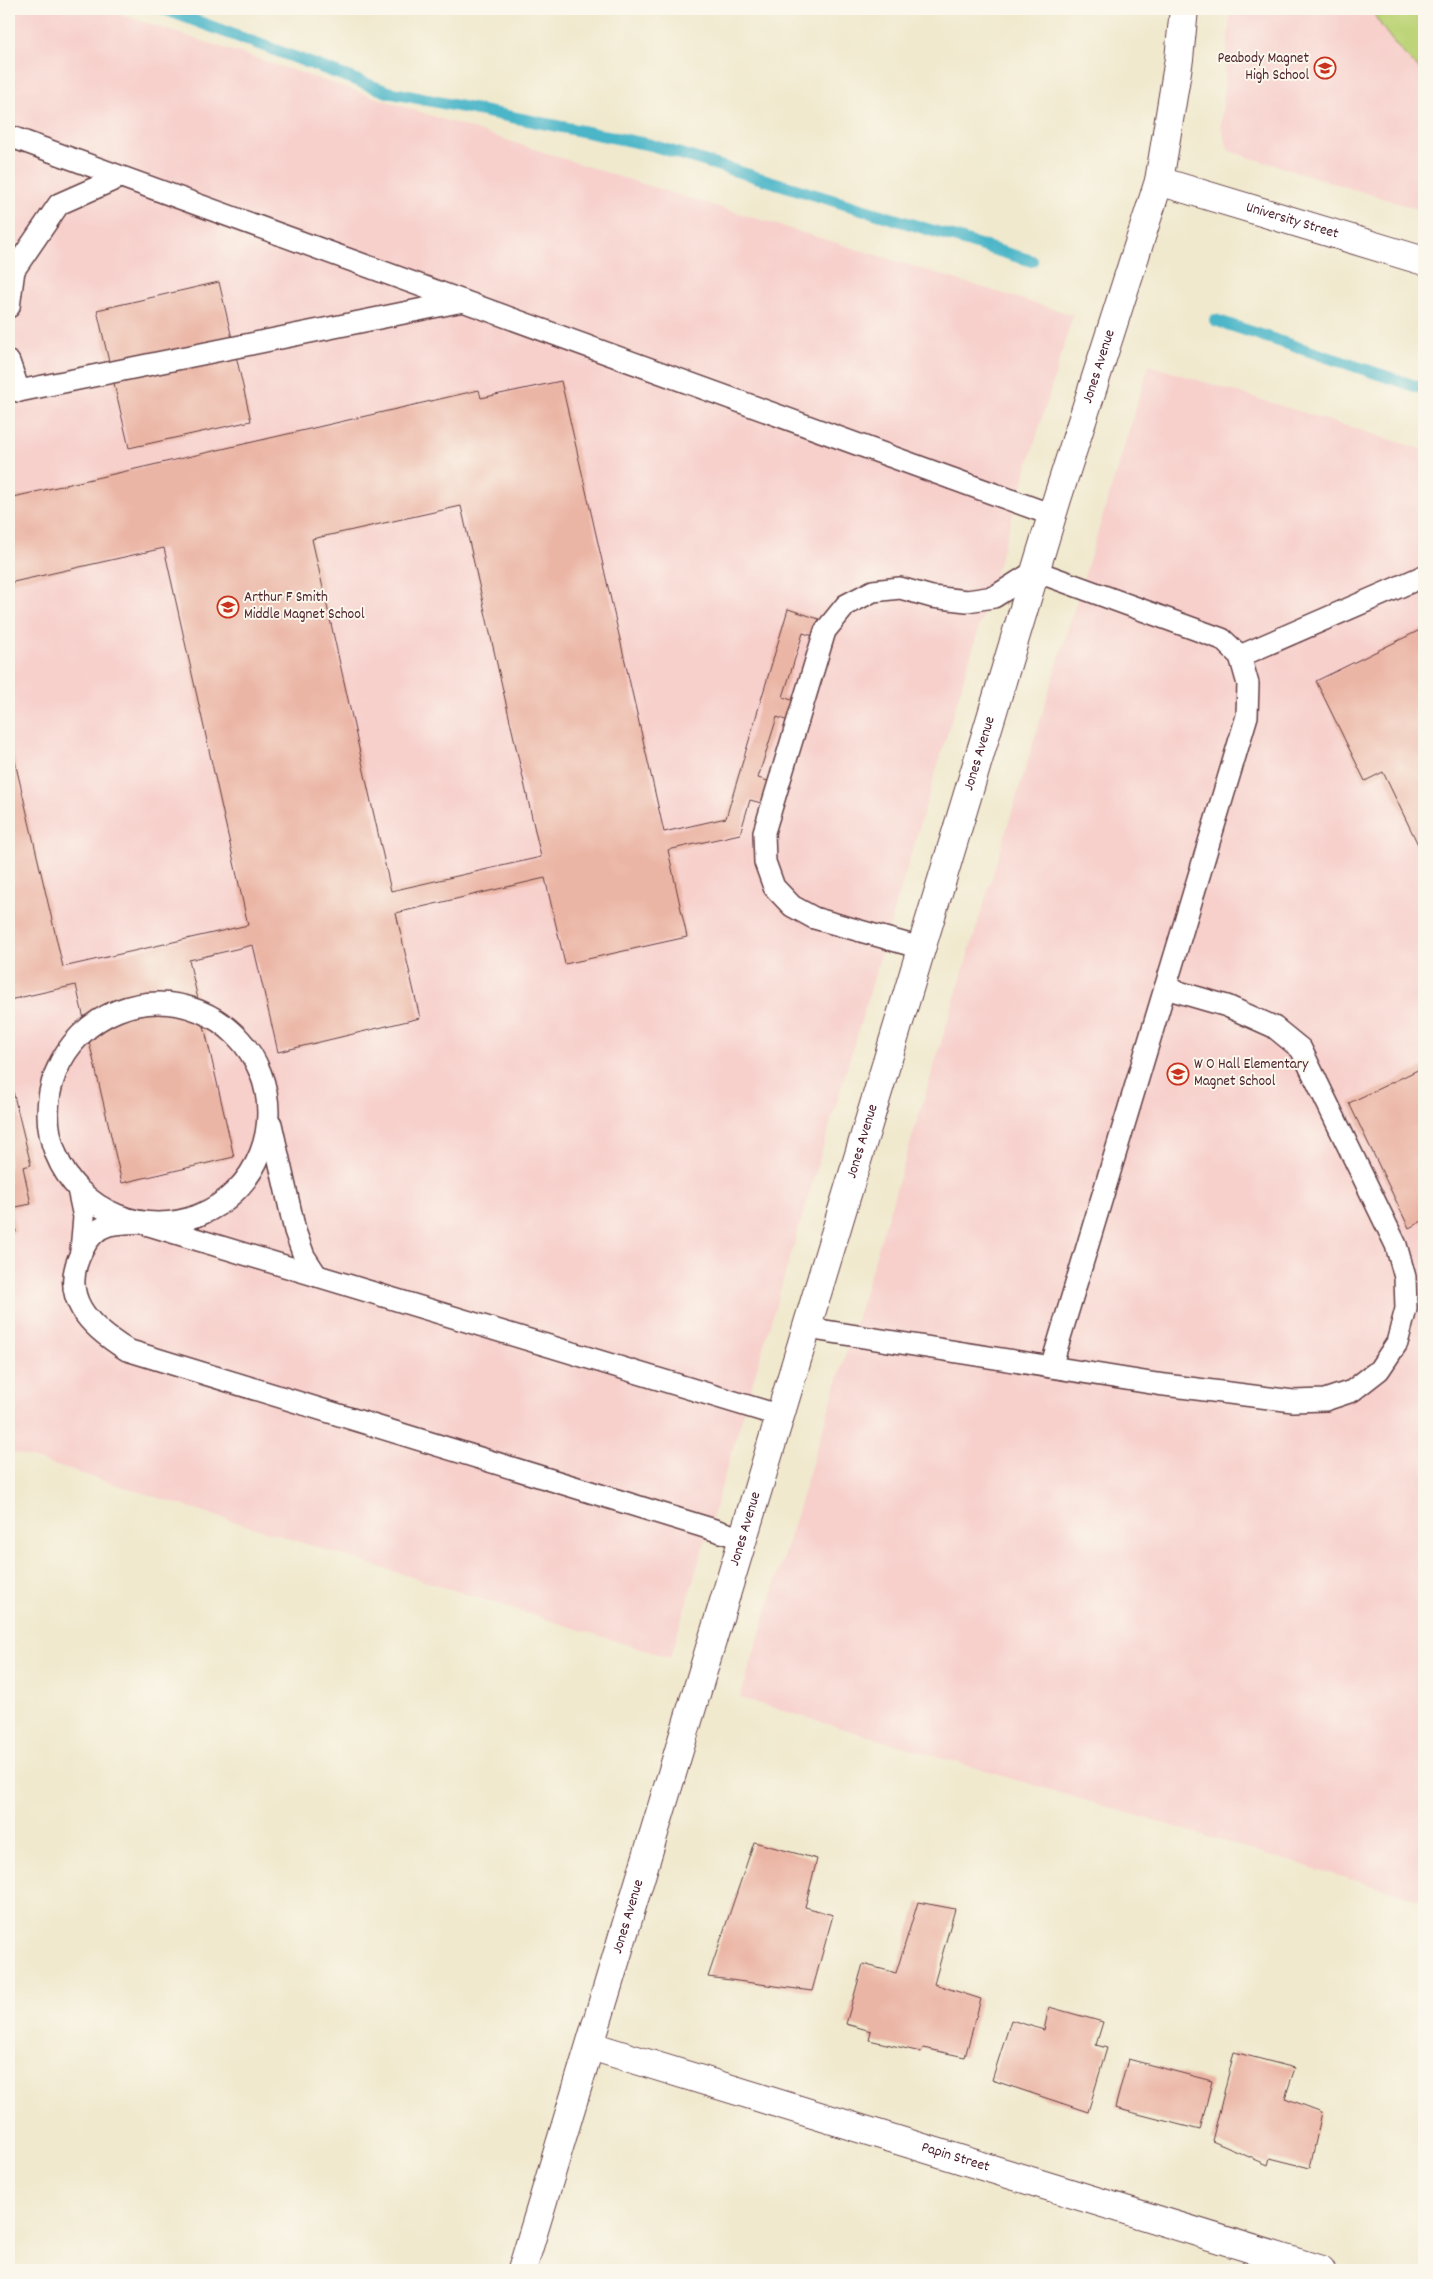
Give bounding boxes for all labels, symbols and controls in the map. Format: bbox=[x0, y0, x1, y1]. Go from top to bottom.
place label: Peabody Magnet High School bbox=[1217, 48, 1309, 87]
school or university icon: Peabody Magnet High School bbox=[1313, 56, 1337, 80]
street label: University Street bbox=[1243, 197, 1342, 246]
street label: Jones Avenue bbox=[1077, 327, 1122, 406]
place label: Arthur F Smith Middle Magnet School bbox=[244, 587, 365, 626]
school or university icon: Arthur F Smith Middle Magnet School bbox=[216, 595, 240, 619]
street label: Jones Avenue bbox=[958, 713, 1002, 794]
place label: W O Hall Elementary Magnet School bbox=[1194, 1054, 1309, 1093]
school or university icon: W O Hall Elementary Magnet School bbox=[1166, 1062, 1190, 1086]
street label: Jones Avenue bbox=[841, 1101, 885, 1181]
street label: Jones Avenue bbox=[724, 1489, 768, 1569]
street label: Jones Avenue bbox=[607, 1877, 650, 1957]
street label: Papin Street bbox=[918, 2137, 993, 2179]

